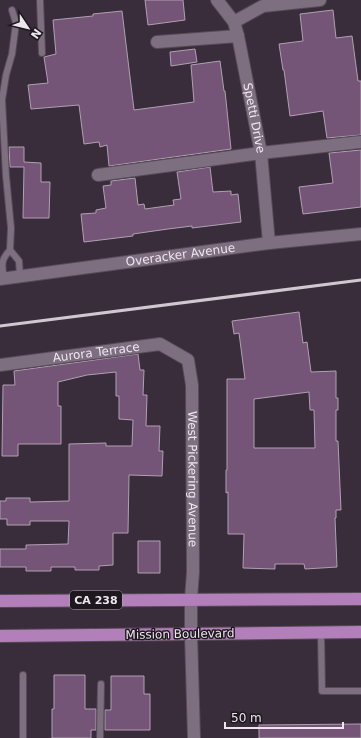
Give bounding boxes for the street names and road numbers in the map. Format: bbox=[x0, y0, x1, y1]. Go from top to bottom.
street label: Spetti Drive bbox=[240, 82, 268, 154]
street label: Overacker Avenue bbox=[125, 241, 236, 269]
street label: Aurora Terrace bbox=[52, 340, 141, 365]
street label: West Pickering Avenue bbox=[185, 411, 200, 547]
road number: CA 238 bbox=[70, 591, 122, 609]
street label: Mission Boulevard bbox=[125, 626, 235, 642]

